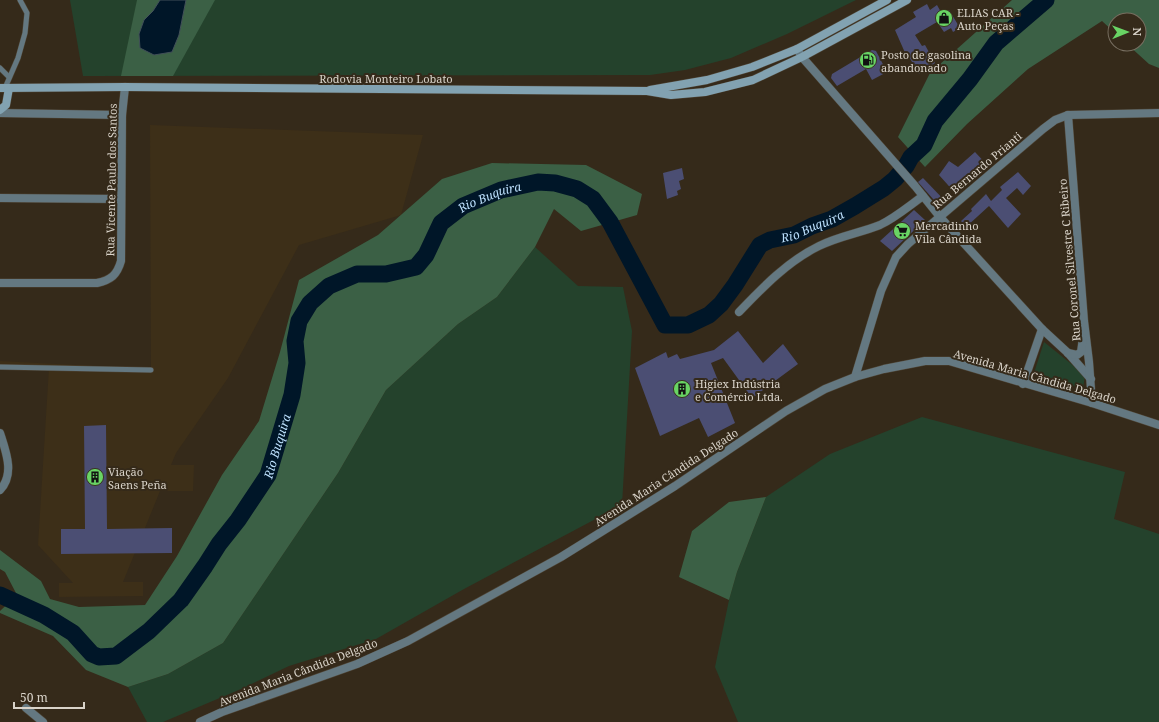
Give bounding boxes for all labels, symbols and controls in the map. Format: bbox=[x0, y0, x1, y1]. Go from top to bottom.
place label: ELIAS CAR - Auto Peças bbox=[957, 5, 1020, 33]
shop icon: ELIAS CAR - Auto Peças bbox=[934, 8, 954, 28]
north arrow bbox=[1107, 12, 1147, 52]
text: N bbox=[1130, 27, 1145, 37]
place label: Posto de gasolina abandonado bbox=[881, 47, 971, 75]
fuel station icon: Posto de gasolina abandonado bbox=[858, 50, 878, 70]
street label: Rodovia Monteiro Lobato bbox=[319, 71, 453, 86]
street label: Rua Vicente Paulo dos Santos bbox=[102, 103, 120, 257]
street label: Rua Bernardo Prianti bbox=[929, 128, 1025, 212]
water label: Rio Buquira bbox=[453, 177, 523, 216]
street label: Rua Coronel Silvestre C Ribeiro bbox=[1054, 178, 1084, 342]
water label: Rio Buquira bbox=[778, 206, 847, 246]
place label: Mercadinho Vila Cândida bbox=[915, 218, 982, 246]
supermarket icon: Mercadinho Vila Cândida bbox=[892, 221, 912, 241]
street label: Avenida Maria Cândida Delgado bbox=[952, 346, 1118, 406]
place label: Higiex Indústria e Comércio Ltda. bbox=[695, 376, 783, 404]
building icon: Higiex Indústria e Comércio Ltda. bbox=[672, 379, 692, 399]
water label: Rio Buquira bbox=[259, 412, 294, 481]
street label: Avenida Maria Cândida Delgado bbox=[591, 425, 741, 529]
place label: Viação Saens Peña bbox=[108, 464, 167, 492]
building icon: Viação Saens Peña bbox=[85, 467, 105, 487]
street label: Avenida Maria Cândida Delgado bbox=[217, 635, 379, 709]
scale bar bbox=[14, 684, 84, 710]
text: 50 m bbox=[20, 689, 48, 706]

